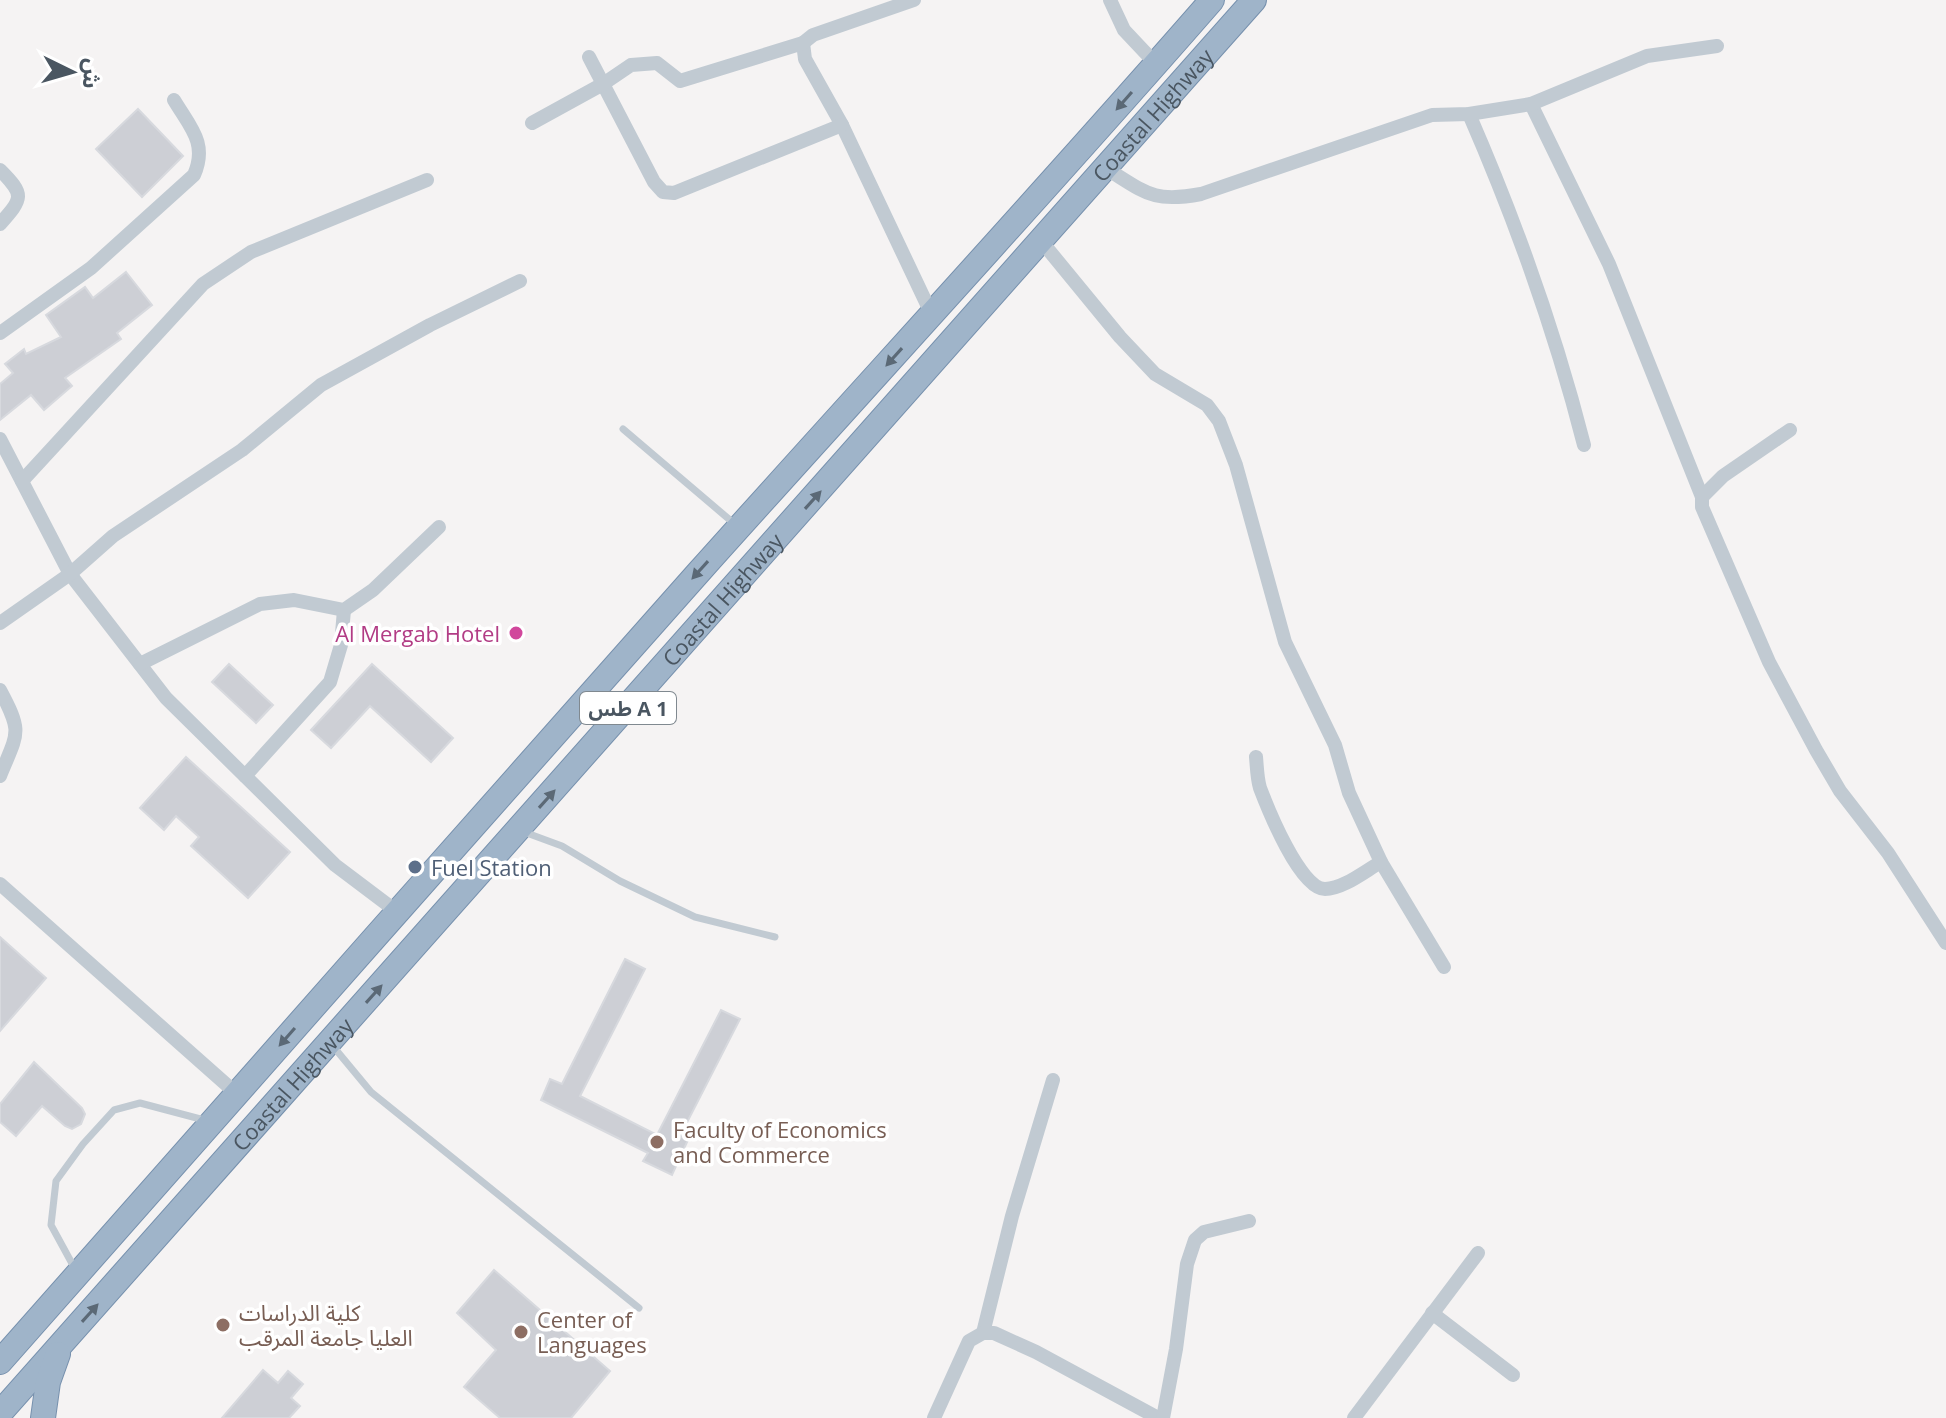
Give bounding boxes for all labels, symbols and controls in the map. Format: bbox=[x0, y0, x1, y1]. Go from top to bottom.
north arrow bbox=[32, 32, 112, 112]
street label: Coastal Highway bbox=[1085, 41, 1220, 188]
text: ش bbox=[77, 58, 109, 90]
one-way arrow bbox=[1115, 91, 1133, 110]
one-way arrow bbox=[885, 347, 903, 367]
one-way arrow bbox=[803, 491, 821, 510]
street label: Coastal Highway bbox=[655, 525, 790, 672]
one-way arrow bbox=[692, 561, 710, 580]
place label: Al Mergab Hotel bbox=[335, 618, 500, 648]
marker: Al Mergab Hotel bbox=[507, 624, 525, 642]
road number: طس A 1 bbox=[580, 692, 676, 724]
one-way arrow bbox=[538, 790, 555, 810]
place label: Fuel Station bbox=[431, 852, 552, 882]
marker: Fuel Station bbox=[406, 858, 424, 876]
one-way arrow bbox=[365, 984, 382, 1004]
street label: Coastal Highway bbox=[225, 1010, 360, 1157]
one-way arrow bbox=[278, 1028, 296, 1047]
place label: Faculty of Economics and Commerce bbox=[673, 1114, 887, 1169]
marker: Faculty of Economics and Commerce bbox=[648, 1133, 666, 1151]
place label: كلية الدراسات العليا جامعة المرقب bbox=[239, 1297, 413, 1352]
one-way arrow bbox=[80, 1304, 98, 1323]
place label: Center of Languages bbox=[537, 1304, 647, 1359]
marker: كلية الدراسات العليا جامعة المرقب bbox=[214, 1316, 232, 1334]
marker: Center of Languages bbox=[512, 1323, 530, 1341]

